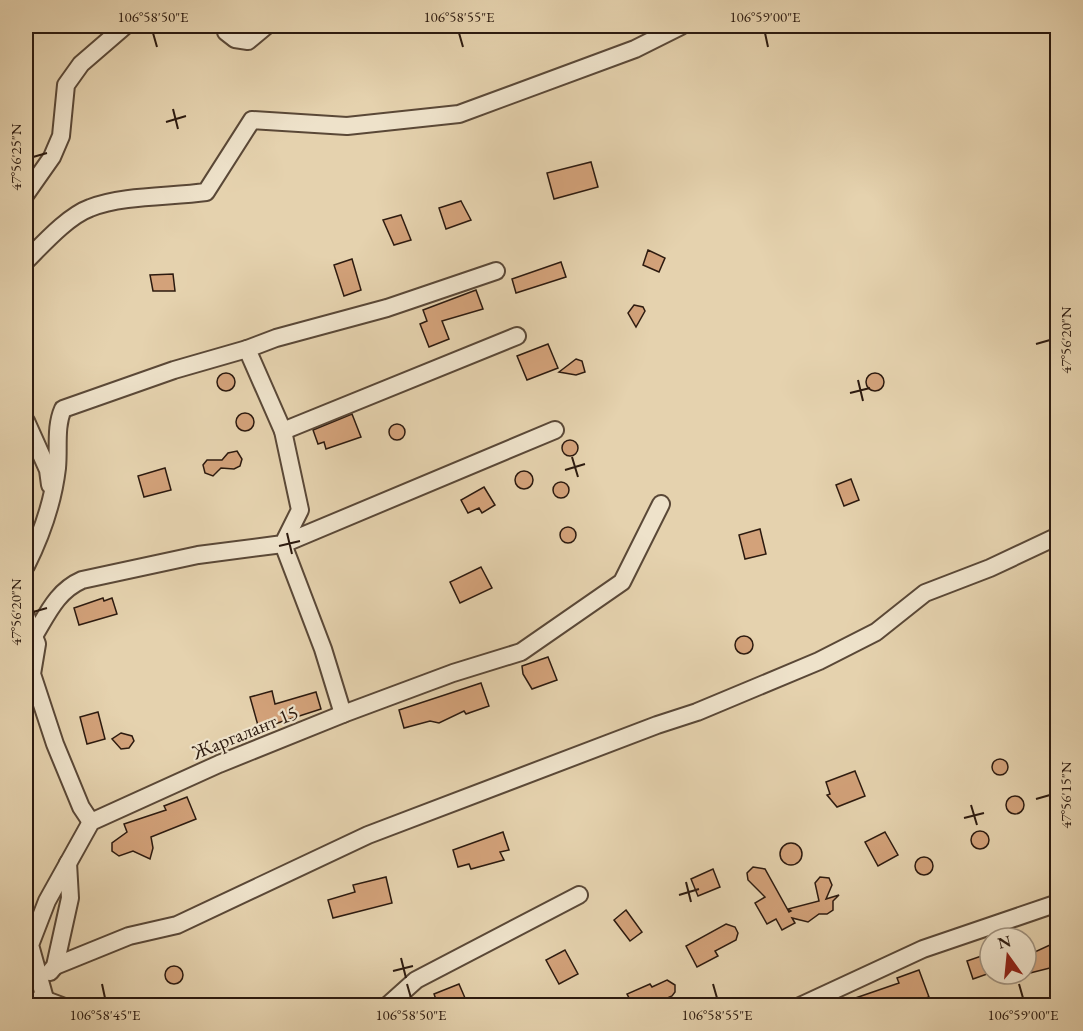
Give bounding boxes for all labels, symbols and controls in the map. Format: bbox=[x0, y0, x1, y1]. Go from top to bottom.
text: 106°58'50"E bbox=[117, 7, 189, 26]
text: 106°58'55"E bbox=[423, 7, 495, 26]
text: 106°59'00"E bbox=[729, 7, 801, 26]
text: 47°56'25"N bbox=[6, 123, 25, 191]
text: 47°56'20"N bbox=[1056, 306, 1075, 374]
text: 47°56'20"N bbox=[6, 578, 25, 646]
street label: Жаргалант 15 bbox=[187, 699, 302, 765]
text: 47°56'15"N bbox=[1056, 761, 1075, 829]
north arrow bbox=[978, 926, 1038, 986]
text: N bbox=[995, 930, 1013, 954]
text: 106°58'45"E bbox=[69, 1005, 141, 1024]
text: 106°58'50"E bbox=[375, 1005, 447, 1024]
text: 106°58'55"E bbox=[681, 1005, 753, 1024]
text: 106°59'00"E bbox=[987, 1005, 1059, 1024]

